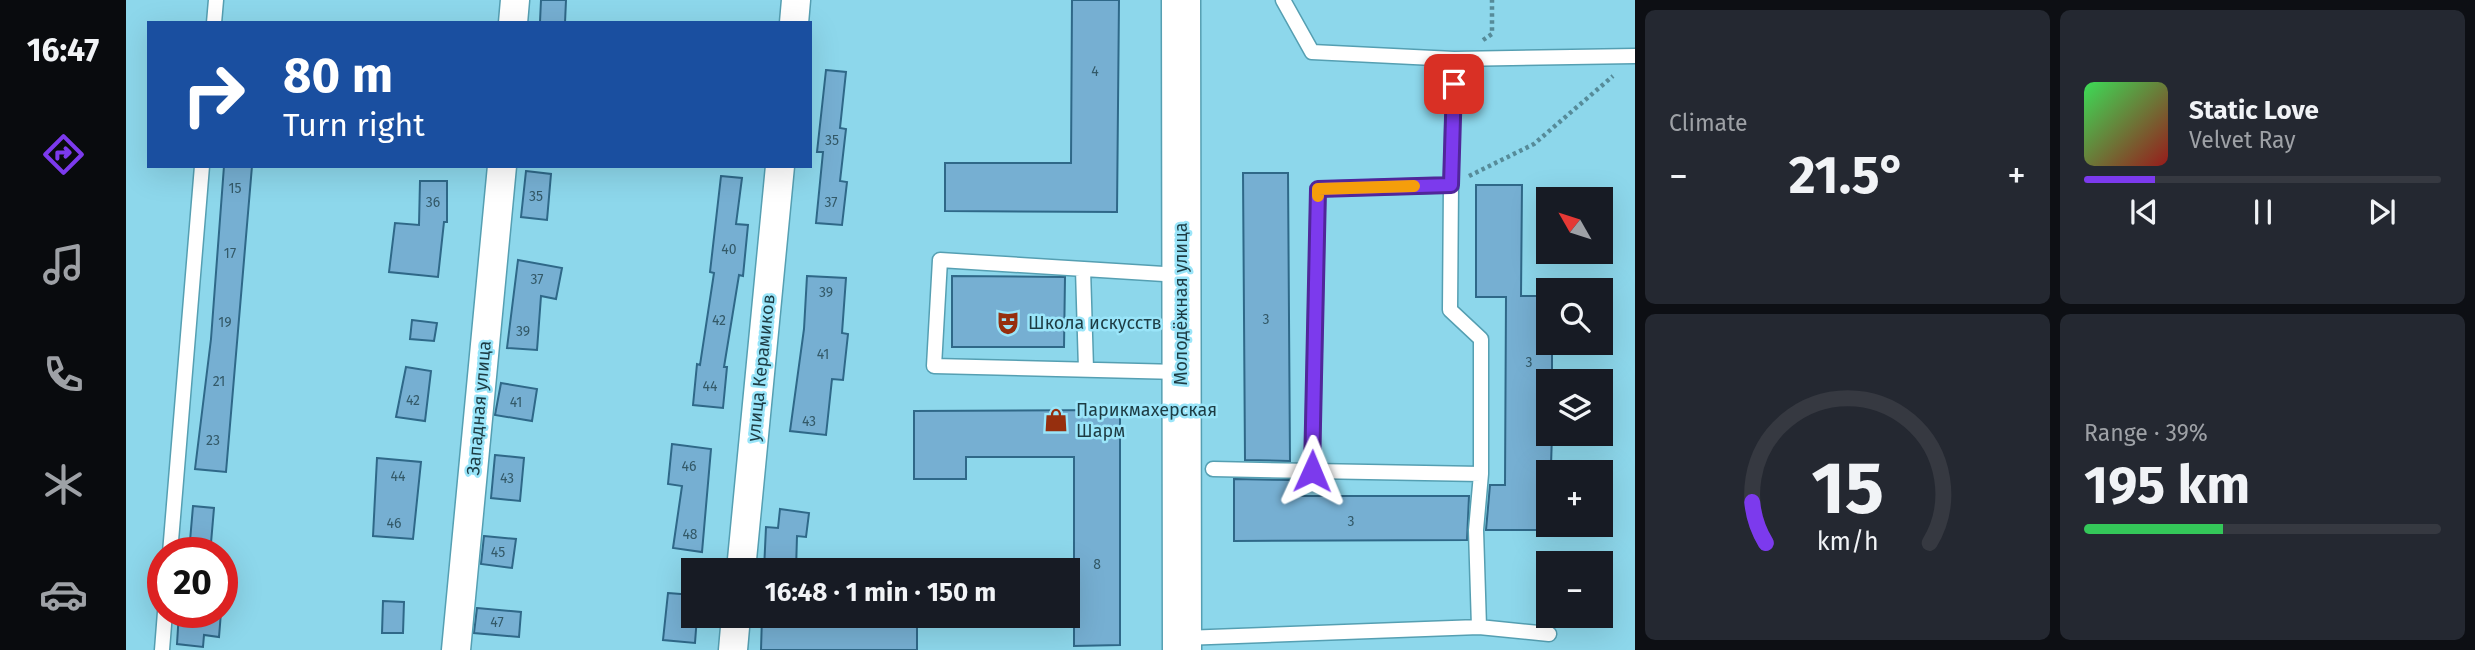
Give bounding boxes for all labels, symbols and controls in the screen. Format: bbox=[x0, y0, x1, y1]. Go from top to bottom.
text: 16:47 bbox=[27, 31, 99, 69]
text: 80 m bbox=[283, 46, 393, 105]
icon: right bbox=[168, 49, 259, 140]
pin bbox=[1424, 54, 1484, 114]
house number: 4 bbox=[1091, 63, 1099, 80]
icon: arrive bbox=[1435, 65, 1473, 103]
text: Static Love bbox=[2189, 95, 2319, 126]
text: Turn right bbox=[283, 106, 425, 144]
text: Climate bbox=[1669, 109, 1748, 137]
text: Velvet Ray bbox=[2189, 126, 2296, 154]
icon: directions bbox=[39, 130, 88, 179]
house number: 35 bbox=[825, 132, 839, 149]
text: 21.5° bbox=[1789, 144, 1906, 207]
text: − bbox=[1669, 153, 1688, 199]
text: + bbox=[2007, 153, 2026, 199]
house number: 15 bbox=[228, 180, 242, 197]
north arrow bbox=[1536, 187, 1614, 264]
map controls bbox=[1536, 187, 1613, 628]
house number: 35 bbox=[529, 188, 543, 205]
icon: previous bbox=[2125, 193, 2163, 231]
icon: pause bbox=[2244, 193, 2282, 231]
icon: next bbox=[2363, 193, 2401, 231]
house number: 36 bbox=[426, 194, 440, 211]
house number: 37 bbox=[824, 194, 838, 211]
street label: Молодёжная улица bbox=[1170, 223, 1192, 385]
icon: music bbox=[39, 240, 88, 289]
house number: 40 bbox=[721, 241, 737, 258]
house number: 17 bbox=[224, 245, 236, 262]
house number: 37 bbox=[530, 271, 544, 288]
button: search bbox=[1536, 278, 1613, 355]
house number: 39 bbox=[819, 284, 833, 301]
street label: улица Керамиков bbox=[742, 293, 780, 443]
theatre icon: Школа искусств bbox=[994, 309, 1022, 337]
house number: 3 bbox=[1263, 311, 1270, 328]
house number: 42 bbox=[712, 312, 726, 329]
place label: Школа искусств bbox=[1028, 312, 1162, 334]
house number: 19 bbox=[218, 314, 232, 331]
house number: 39 bbox=[516, 323, 530, 340]
street label: Западная улица bbox=[462, 340, 496, 476]
house number: 41 bbox=[817, 346, 829, 363]
icon: phone bbox=[39, 350, 88, 399]
house number: 3 bbox=[1526, 354, 1533, 371]
button: layers bbox=[1536, 369, 1613, 446]
house number: 21 bbox=[213, 373, 225, 390]
house number: 44 bbox=[703, 378, 718, 395]
house number: 42 bbox=[406, 392, 420, 409]
house number: 41 bbox=[510, 394, 522, 411]
place label: Парикмахерская Шарм bbox=[1076, 399, 1217, 442]
shop icon: Парикмахерская Шарм bbox=[1042, 406, 1070, 434]
house number: 43 bbox=[802, 413, 816, 430]
text: Range · 39% bbox=[2084, 419, 2208, 447]
house number: 23 bbox=[206, 432, 220, 449]
position arrow bbox=[1275, 434, 1349, 508]
text: 15 bbox=[1811, 445, 1884, 532]
text: 195 km bbox=[2084, 454, 2250, 517]
house number: 46 bbox=[682, 458, 696, 475]
icon: climate bbox=[39, 460, 88, 509]
button: + bbox=[1536, 460, 1613, 537]
house number: 44 bbox=[391, 468, 406, 485]
house number: 43 bbox=[500, 470, 514, 487]
house number: 3 bbox=[1348, 513, 1355, 530]
house number: 46 bbox=[387, 515, 401, 532]
house number: 48 bbox=[682, 526, 698, 543]
text: km/h bbox=[1817, 527, 1878, 557]
speed limit sign: 20 bbox=[147, 537, 238, 628]
house number: 45 bbox=[491, 544, 505, 561]
button: − bbox=[1536, 551, 1613, 628]
house number: 8 bbox=[1093, 556, 1101, 573]
icon: car bbox=[39, 570, 88, 619]
text: 16:48 · 1 min · 150 m bbox=[765, 577, 996, 608]
house number: 47 bbox=[490, 614, 504, 631]

